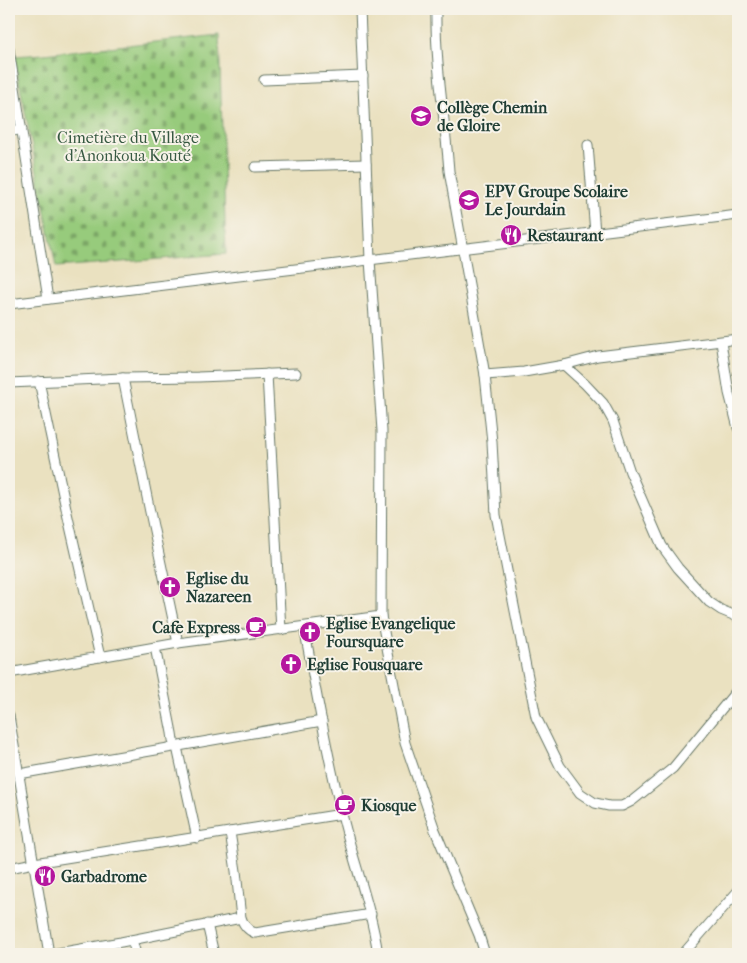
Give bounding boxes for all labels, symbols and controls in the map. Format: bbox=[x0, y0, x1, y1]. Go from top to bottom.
place label: Collège Chemin de Gloire bbox=[437, 98, 548, 135]
school or university icon: Collège Chemin de Gloire bbox=[409, 104, 433, 128]
park label: Cimetière du Village d'Anonkoua Kouté bbox=[57, 128, 199, 165]
place label: EPV Groupe Scolaire Le Jourdain bbox=[485, 182, 628, 220]
school or university icon: EPV Groupe Scolaire Le Jourdain bbox=[457, 188, 481, 212]
restaurant icon: Restaurant bbox=[499, 223, 523, 247]
place label: Restaurant bbox=[527, 226, 604, 245]
place label: Eglise du Nazareen bbox=[186, 569, 252, 606]
church icon: Eglise du Nazareen bbox=[158, 575, 182, 599]
place label: Eglise Evangelique Foursquare bbox=[325, 614, 455, 652]
cafe icon: Cafe Express bbox=[244, 615, 268, 639]
place label: Cafe Express bbox=[152, 618, 240, 638]
church icon: Eglise Evangelique Foursquare bbox=[298, 620, 322, 644]
church icon: Eglise Fousquare bbox=[279, 652, 303, 676]
place label: Eglise Fousquare bbox=[307, 655, 423, 675]
cafe icon: Kiosque bbox=[333, 793, 357, 817]
place label: Kiosque bbox=[361, 796, 417, 816]
restaurant icon: Garbadrome bbox=[33, 864, 57, 888]
place label: Garbadrome bbox=[61, 867, 147, 886]

